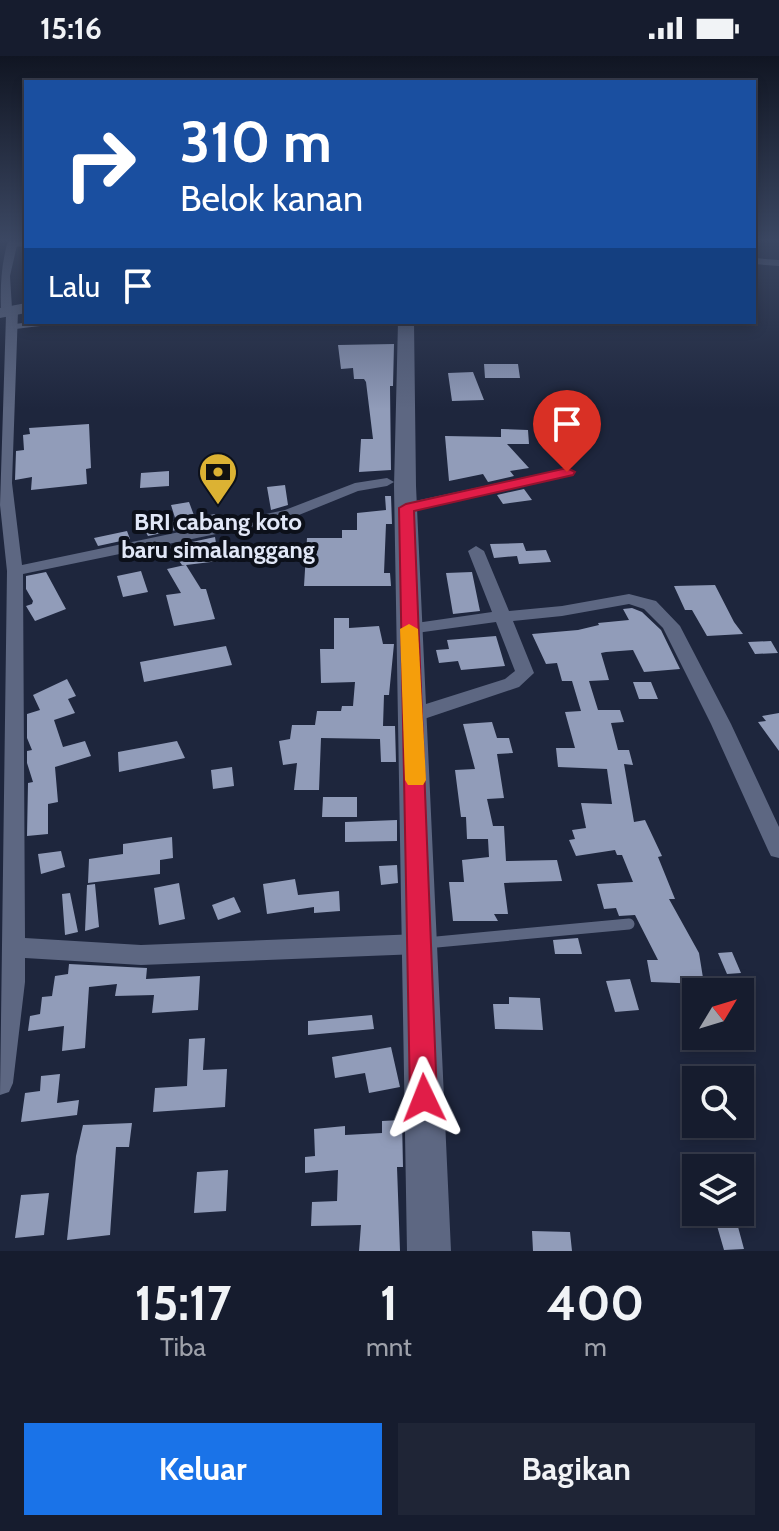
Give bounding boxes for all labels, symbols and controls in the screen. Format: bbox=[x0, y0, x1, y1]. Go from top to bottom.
text: 15:16 bbox=[40, 10, 102, 47]
text: 310 m bbox=[180, 108, 332, 176]
icon: right bbox=[48, 112, 152, 216]
text: Belok kanan bbox=[180, 176, 363, 220]
icon: arrive bbox=[116, 264, 160, 308]
text: Lalu bbox=[48, 268, 100, 305]
pin bbox=[533, 390, 601, 472]
icon: arrive bbox=[545, 402, 589, 446]
bank icon: BRI cabang koto baru simalanggang bbox=[197, 451, 239, 506]
place label: BRI cabang koto baru simalanggang bbox=[121, 507, 315, 564]
north arrow bbox=[682, 978, 754, 1050]
map controls bbox=[682, 978, 754, 1226]
position arrow bbox=[382, 1056, 466, 1140]
button: search bbox=[682, 1066, 754, 1138]
button: layers bbox=[682, 1154, 754, 1226]
text: 15:17 bbox=[135, 1274, 231, 1332]
text: 1 bbox=[380, 1274, 398, 1332]
text: 400 bbox=[547, 1274, 644, 1332]
text: Tiba bbox=[160, 1331, 206, 1363]
text: mnt bbox=[366, 1331, 412, 1363]
text: m bbox=[584, 1331, 607, 1363]
button: Keluar bbox=[24, 1423, 382, 1515]
button: Bagikan bbox=[398, 1423, 755, 1515]

